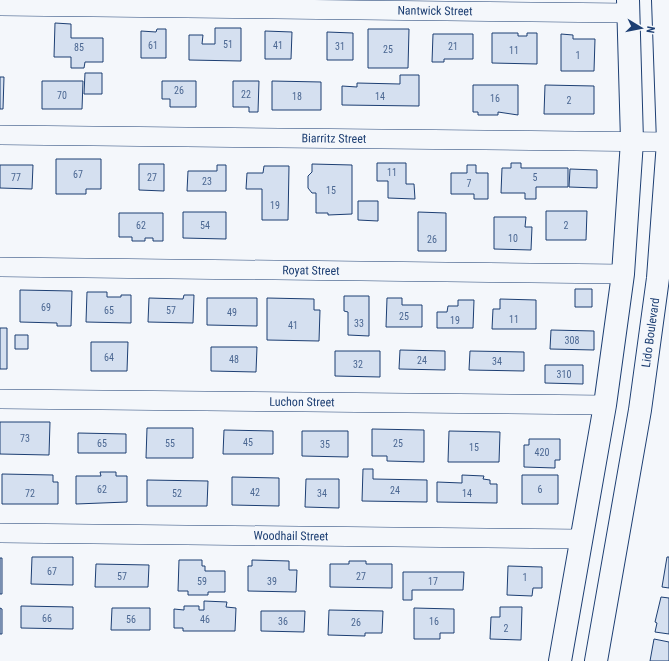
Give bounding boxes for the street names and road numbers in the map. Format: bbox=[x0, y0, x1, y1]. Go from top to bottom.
street label: Nantwick Street bbox=[397, 3, 473, 18]
street label: Biarritz Street bbox=[301, 131, 367, 146]
street label: Royat Street bbox=[282, 263, 340, 278]
street label: Lido Boulevard bbox=[639, 297, 662, 368]
street label: Luchon Street bbox=[269, 395, 335, 409]
street label: Woodhail Street bbox=[253, 529, 329, 543]

